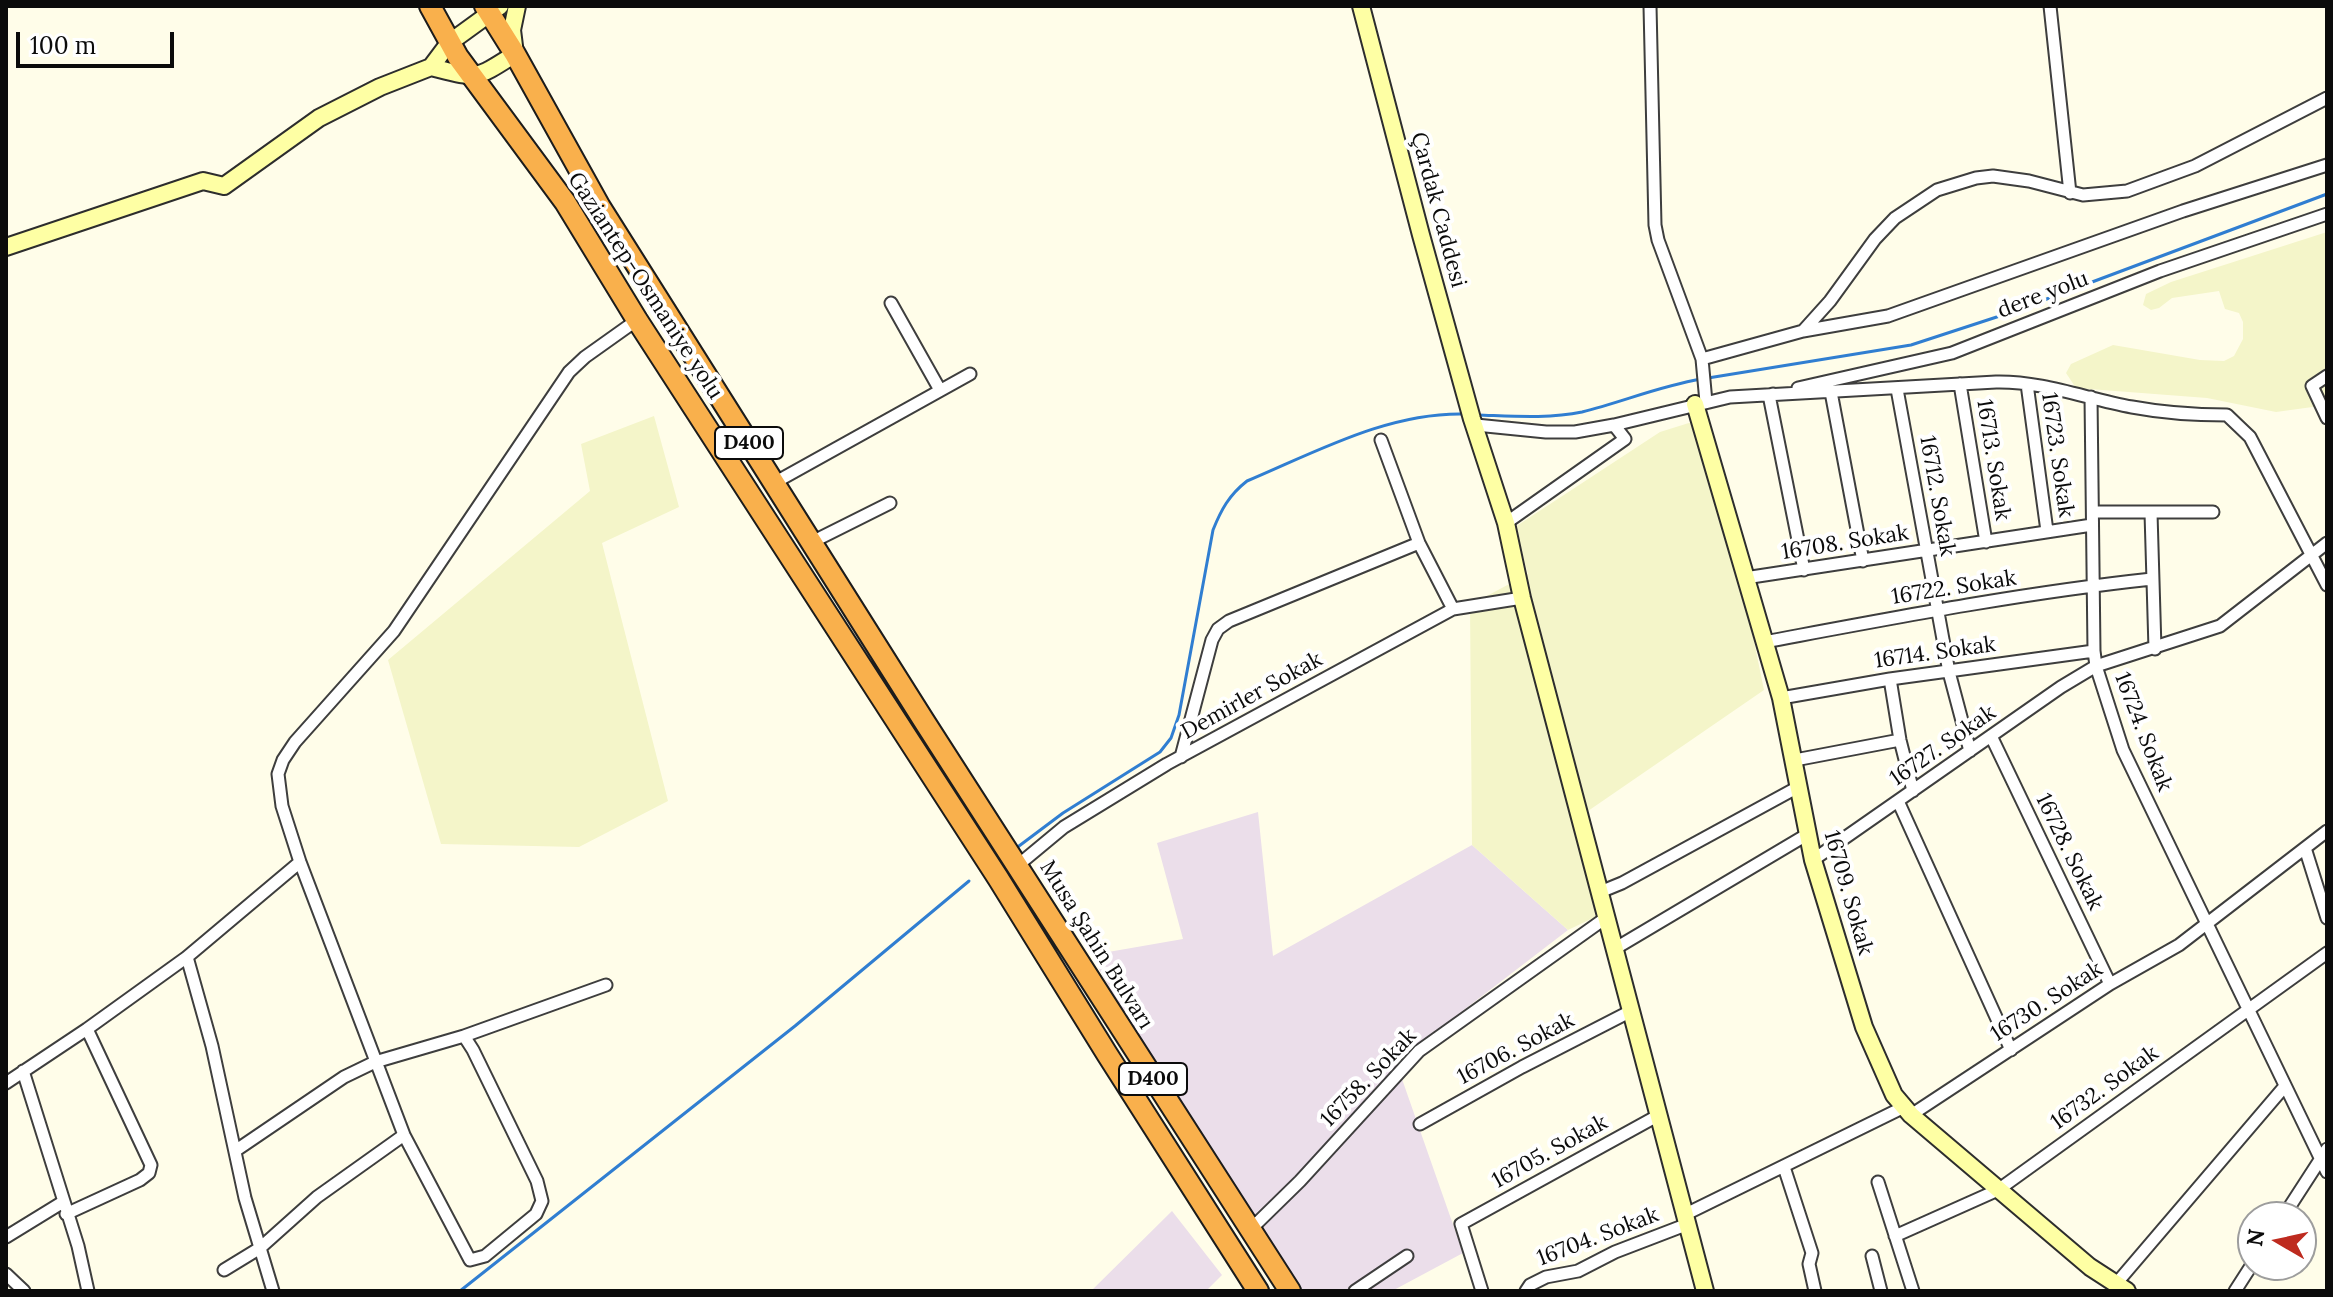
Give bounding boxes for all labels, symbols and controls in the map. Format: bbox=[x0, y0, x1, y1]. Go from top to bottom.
scale bar bbox=[20, 16, 178, 66]
text: 100 m bbox=[30, 30, 96, 61]
street label: Çardak Caddesi bbox=[1405, 130, 1471, 290]
street label: Gaziantep-Osmaniye yolu bbox=[562, 168, 728, 404]
street label: dere yolu bbox=[1994, 266, 2092, 324]
street label: 16723. Sokak bbox=[2035, 391, 2079, 519]
street label: 16713. Sokak bbox=[1970, 397, 2016, 523]
road number: D400 bbox=[715, 427, 783, 459]
street label: 16712. Sokak bbox=[1913, 434, 1961, 558]
street label: 16708. Sokak bbox=[1780, 520, 1910, 566]
street label: 16722. Sokak bbox=[1890, 565, 2018, 611]
street label: 16714. Sokak bbox=[1873, 631, 1997, 675]
street label: Demirler Sokak bbox=[1177, 646, 1327, 746]
street label: 16724. Sokak bbox=[2108, 669, 2178, 795]
street label: 16727. Sokak bbox=[1885, 700, 2001, 792]
street label: 16728. Sokak bbox=[2029, 789, 2109, 915]
street label: 16709. Sokak bbox=[1818, 828, 1878, 958]
street label: Musa Şahin Bulvarı bbox=[1034, 856, 1158, 1034]
street label: 16730. Sokak bbox=[1986, 956, 2108, 1048]
street label: 16706. Sokak bbox=[1453, 1007, 1579, 1091]
street label: 16758. Sokak bbox=[1316, 1023, 1422, 1133]
street label: 16732. Sokak bbox=[2046, 1040, 2164, 1136]
road number: D400 bbox=[1119, 1063, 1187, 1095]
street label: 16705. Sokak bbox=[1488, 1109, 1612, 1195]
north arrow bbox=[2237, 1201, 2317, 1281]
street label: 16704. Sokak bbox=[1534, 1202, 1662, 1272]
text: N bbox=[2240, 1227, 2270, 1248]

